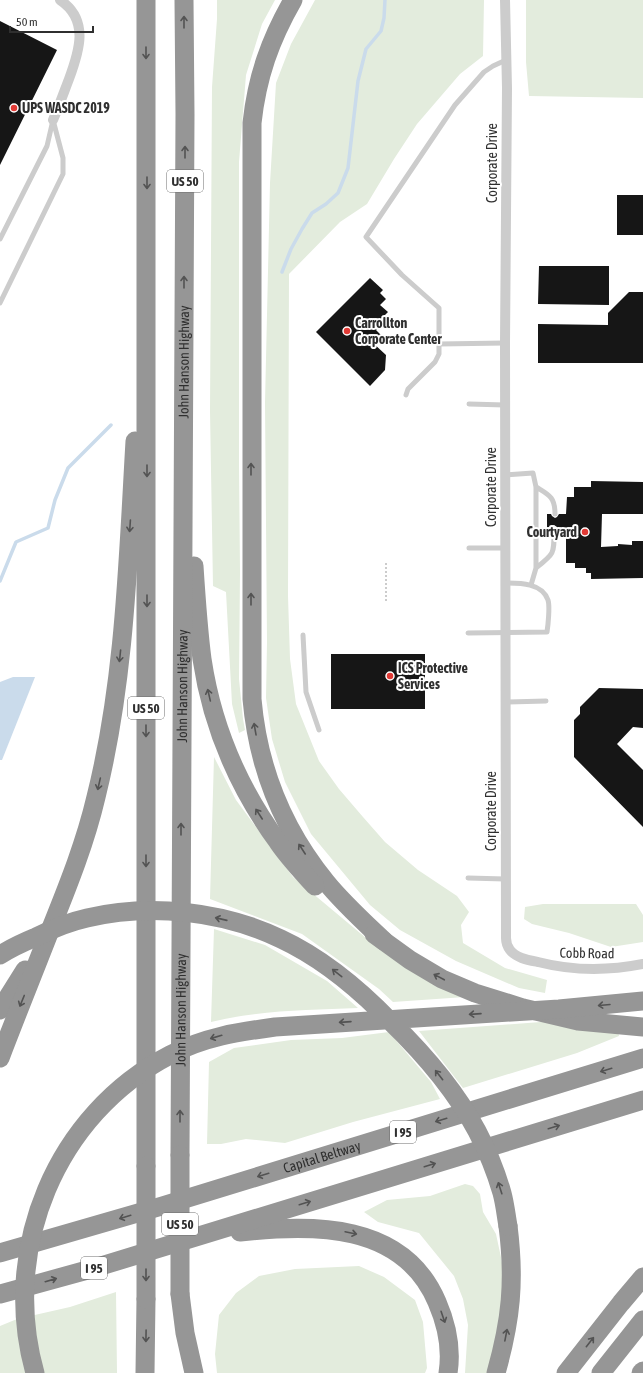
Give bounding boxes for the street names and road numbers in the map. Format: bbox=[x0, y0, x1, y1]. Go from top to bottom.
street label: Corporate Drive bbox=[484, 123, 500, 203]
road number: US 50 bbox=[167, 170, 203, 192]
street label: John Hanson Highway bbox=[176, 305, 192, 419]
street label: Corporate Drive bbox=[483, 447, 499, 527]
street label: John Hanson Highway bbox=[174, 629, 191, 743]
road number: US 50 bbox=[128, 697, 164, 719]
street label: Corporate Drive bbox=[483, 771, 499, 851]
street label: Cobb Road bbox=[559, 945, 615, 961]
street label: John Hanson Highway bbox=[172, 953, 189, 1067]
road number: I 95 bbox=[390, 1121, 416, 1143]
street label: Capital Beltway bbox=[281, 1137, 363, 1176]
road number: US 50 bbox=[162, 1213, 198, 1235]
road number: I 95 bbox=[81, 1257, 107, 1279]

